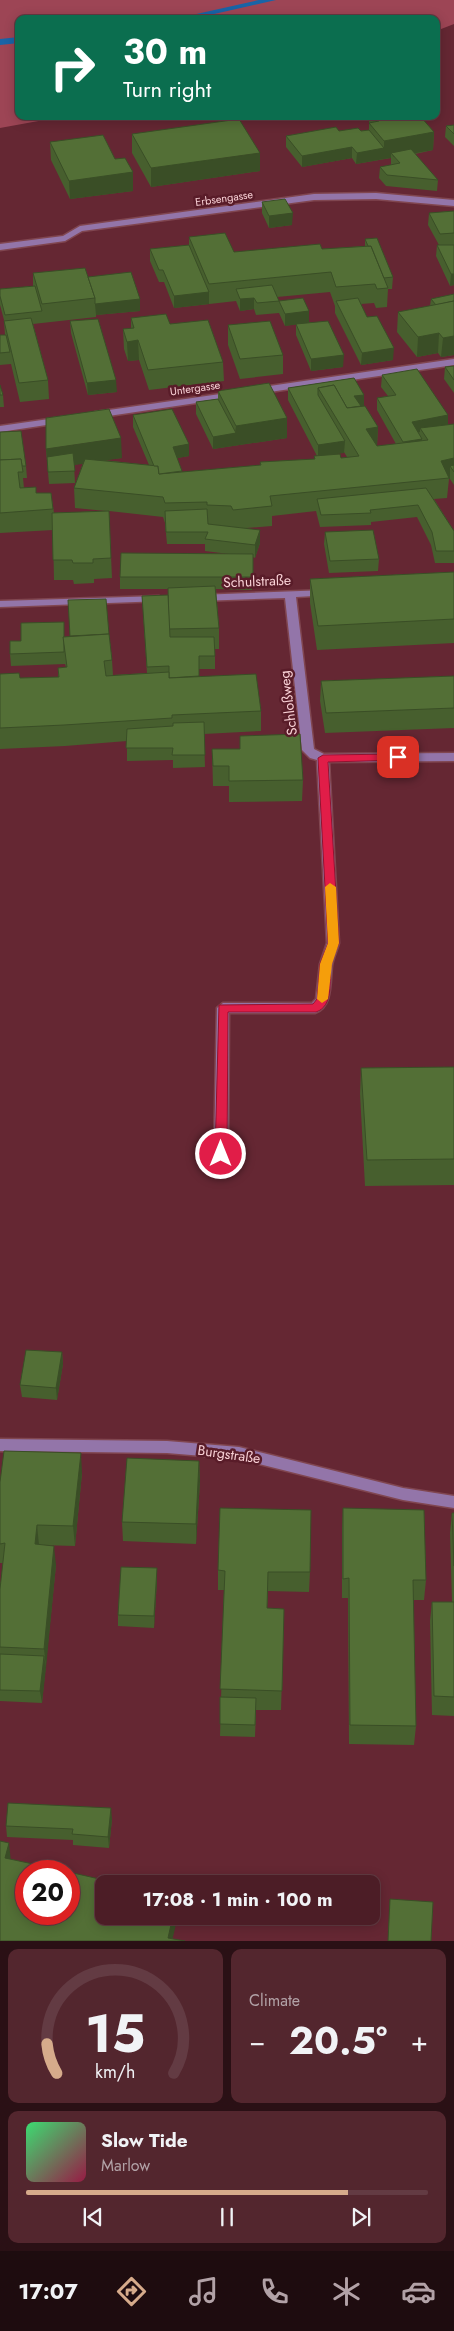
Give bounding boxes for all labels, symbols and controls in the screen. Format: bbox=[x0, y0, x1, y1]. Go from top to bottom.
text: 30 m bbox=[123, 27, 207, 77]
icon: right bbox=[40, 35, 105, 100]
text: Turn right bbox=[123, 73, 211, 105]
street label: Erbsengasse bbox=[194, 186, 254, 210]
street label: Untergasse bbox=[169, 377, 222, 399]
street label: Schulstraße bbox=[223, 570, 291, 592]
street label: Schloßweg bbox=[274, 670, 302, 736]
pin bbox=[377, 736, 419, 778]
icon: arrive bbox=[384, 743, 412, 771]
position arrow bbox=[194, 1127, 246, 1179]
street label: Burgstraße bbox=[196, 1440, 262, 1468]
speed limit sign: 20 bbox=[15, 1860, 80, 1925]
text: 17:08 · 1 min · 100 m bbox=[142, 1886, 333, 1913]
text: Climate bbox=[249, 1989, 300, 2012]
text: 15 bbox=[85, 1996, 146, 2072]
text: 20.5° bbox=[289, 2013, 387, 2068]
text: − bbox=[249, 2021, 266, 2062]
text: + bbox=[411, 2021, 428, 2062]
text: km/h bbox=[95, 2059, 136, 2085]
text: Slow Tide bbox=[101, 2127, 188, 2154]
text: Marlow bbox=[101, 2154, 150, 2177]
icon: previous bbox=[79, 2203, 107, 2231]
icon: pause bbox=[213, 2203, 241, 2231]
icon: next bbox=[347, 2203, 375, 2231]
icon: directions bbox=[114, 2274, 149, 2309]
icon: music bbox=[186, 2274, 221, 2309]
icon: phone bbox=[257, 2274, 292, 2309]
icon: climate bbox=[329, 2274, 364, 2309]
icon: car bbox=[401, 2274, 436, 2309]
text: 17:07 bbox=[18, 2275, 78, 2307]

